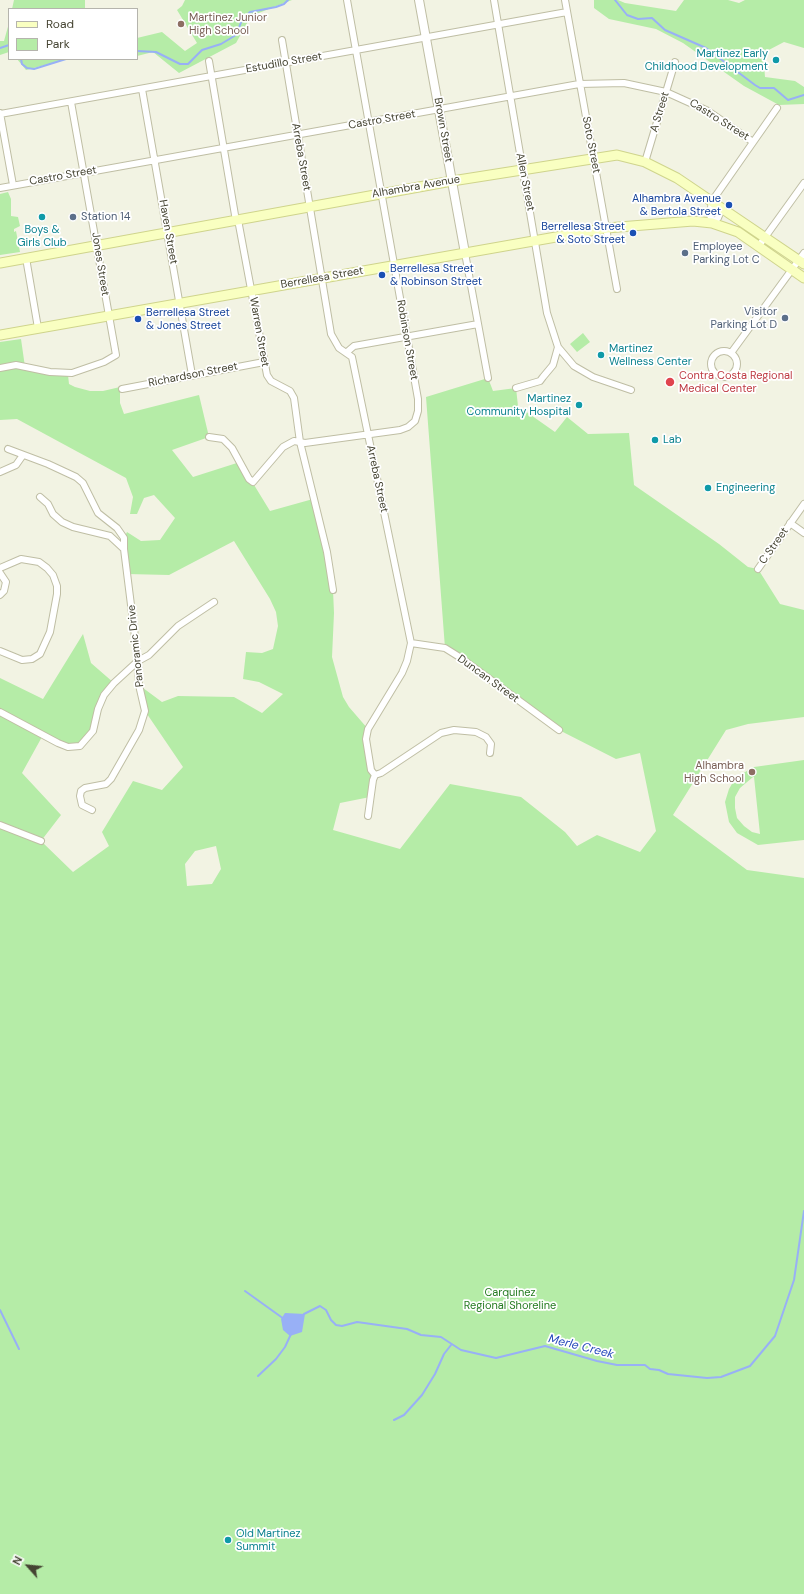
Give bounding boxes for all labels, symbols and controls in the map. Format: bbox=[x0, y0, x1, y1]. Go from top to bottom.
legend bbox=[8, 8, 138, 60]
place label: Martinez Junior High School bbox=[189, 11, 267, 37]
text: Road bbox=[46, 16, 74, 32]
marker: Martinez Junior High School bbox=[176, 19, 186, 29]
text: Park bbox=[46, 36, 70, 52]
place label: Martinez Early Childhood Development bbox=[645, 47, 768, 73]
street label: Estudillo Street bbox=[245, 50, 323, 76]
marker: Martinez Early Childhood Development bbox=[771, 55, 781, 65]
street label: A Street bbox=[648, 90, 672, 134]
street label: Castro Street bbox=[687, 96, 751, 144]
street label: Brown Street bbox=[431, 97, 455, 163]
street label: Castro Street bbox=[347, 108, 417, 132]
street label: Soto Street bbox=[579, 116, 603, 174]
street label: Arreba Street bbox=[289, 122, 313, 192]
street label: Allen Street bbox=[513, 152, 537, 212]
street label: Castro Street bbox=[28, 164, 98, 188]
street label: Alhambra Avenue bbox=[371, 173, 461, 201]
place label: Alhambra Avenue & Bertola Street bbox=[632, 192, 721, 218]
street label: Haven Street bbox=[156, 199, 180, 265]
marker: Alhambra Avenue & Bertola Street bbox=[724, 200, 734, 210]
place label: Station 14 bbox=[81, 210, 130, 224]
marker: Boys & Girls Club bbox=[37, 212, 47, 222]
marker: Station 14 bbox=[68, 212, 78, 222]
place label: Berrellesa Street & Soto Street bbox=[541, 220, 625, 246]
place label: Boys & Girls Club bbox=[17, 223, 67, 249]
marker: Berrellesa Street & Soto Street bbox=[628, 228, 638, 238]
street label: Jones Street bbox=[88, 231, 112, 297]
place label: Employee Parking Lot C bbox=[693, 240, 760, 266]
marker: Employee Parking Lot C bbox=[680, 248, 690, 258]
place label: Berrellesa Street & Robinson Street bbox=[390, 262, 482, 288]
street label: Berrellesa Street bbox=[280, 264, 364, 292]
marker: Berrellesa Street & Robinson Street bbox=[377, 270, 387, 280]
street label: Warren Street bbox=[246, 296, 272, 368]
street label: Robinson Street bbox=[393, 299, 421, 381]
place label: Visitor Parking Lot D bbox=[711, 305, 777, 331]
place label: Berrellesa Street & Jones Street bbox=[146, 306, 230, 332]
marker: Visitor Parking Lot D bbox=[780, 313, 790, 323]
marker: Berrellesa Street & Jones Street bbox=[133, 314, 143, 324]
place label: Martinez Wellness Center bbox=[609, 342, 692, 368]
marker: Martinez Wellness Center bbox=[596, 350, 606, 360]
street label: Richardson Street bbox=[147, 360, 239, 390]
place label: Contra Costa Regional Medical Center bbox=[679, 369, 792, 395]
marker: Contra Costa Regional Medical Center bbox=[664, 376, 676, 388]
place label: Martinez Community Hospital bbox=[467, 392, 571, 418]
marker: Martinez Community Hospital bbox=[574, 400, 584, 410]
place label: Lab bbox=[663, 433, 682, 447]
marker: Lab bbox=[650, 435, 660, 445]
street label: Arreba Street bbox=[363, 444, 391, 514]
place label: Engineering bbox=[716, 481, 775, 495]
marker: Engineering bbox=[703, 483, 713, 493]
street label: C Street bbox=[757, 525, 791, 567]
street label: Panoramic Drive bbox=[125, 604, 147, 688]
street label: Duncan Street bbox=[455, 652, 521, 706]
place label: Alhambra High School bbox=[684, 759, 744, 785]
marker: Alhambra High School bbox=[747, 767, 757, 777]
park label: Carquinez Regional Shoreline bbox=[464, 1286, 556, 1312]
water label: Merle Creek bbox=[547, 1332, 615, 1362]
place label: Old Martinez Summit bbox=[236, 1527, 301, 1553]
marker: Old Martinez Summit bbox=[223, 1535, 233, 1545]
north arrow bbox=[8, 1546, 48, 1586]
text: N bbox=[9, 1554, 25, 1567]

